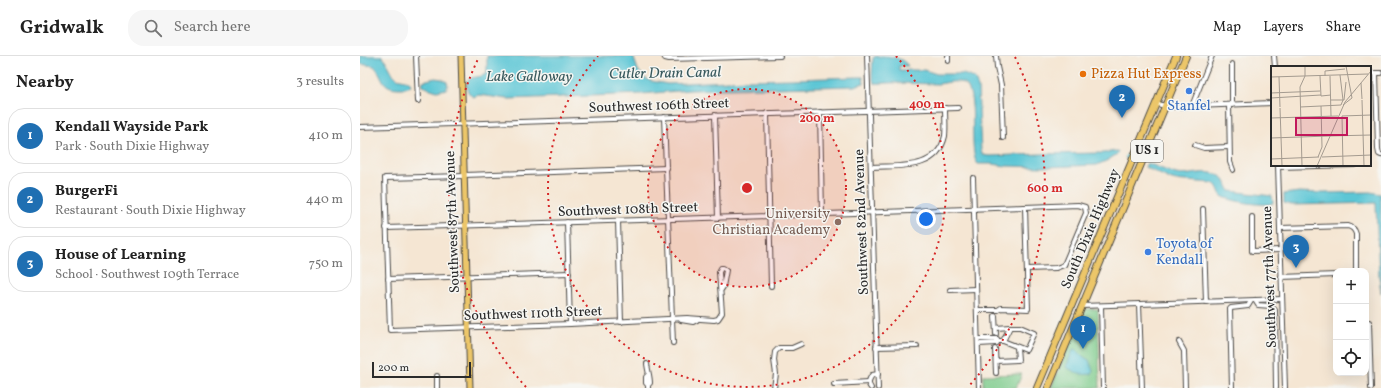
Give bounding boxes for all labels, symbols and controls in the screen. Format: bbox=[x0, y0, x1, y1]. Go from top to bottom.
search box bbox=[128, 10, 408, 46]
text: Gridwalk bbox=[20, 15, 104, 41]
icon: search bbox=[142, 17, 164, 39]
text: Search here bbox=[174, 17, 251, 38]
text: Map bbox=[1213, 18, 1241, 37]
text: Layers bbox=[1263, 18, 1303, 37]
text: Share bbox=[1325, 18, 1361, 37]
water label: Cutler Drain Canal bbox=[609, 63, 722, 85]
place label: Pizza Hut Express bbox=[1091, 65, 1202, 84]
inset map bbox=[1271, 66, 1371, 166]
water label: Lake Galloway bbox=[486, 67, 572, 88]
marker: Pizza Hut Express bbox=[1078, 69, 1088, 79]
text: Nearby bbox=[16, 71, 74, 94]
text: 3 results bbox=[296, 73, 344, 91]
pin: 2 bbox=[1109, 85, 1135, 118]
marker: Stanfel bbox=[1184, 86, 1194, 96]
street label: Southwest 106th Street bbox=[588, 94, 730, 118]
text: 400 m bbox=[909, 97, 945, 113]
place label: Stanfel bbox=[1167, 97, 1211, 116]
text: 200 m bbox=[799, 111, 835, 127]
text: Kendall Wayside Park bbox=[55, 117, 208, 138]
text: 1 bbox=[27, 127, 33, 145]
text: 410 m bbox=[308, 127, 343, 145]
text: Park · South Dixie Highway bbox=[55, 138, 209, 156]
road number: US 1 bbox=[1131, 140, 1163, 162]
street label: Southwest 82nd Avenue bbox=[850, 148, 874, 295]
street label: Southwest 87th Avenue bbox=[441, 150, 465, 294]
street label: South Dixie Highway bbox=[1057, 165, 1125, 292]
text: BurgerFi bbox=[55, 181, 118, 202]
centre of rings bbox=[740, 181, 754, 195]
text: 600 m bbox=[1027, 181, 1063, 197]
text: 2 bbox=[27, 191, 33, 209]
text: 440 m bbox=[306, 191, 343, 209]
street label: Southwest 108th Street bbox=[557, 198, 699, 222]
text: Restaurant · South Dixie Highway bbox=[55, 202, 246, 220]
place label: University Christian Academy bbox=[712, 205, 830, 240]
street label: Southwest 77th Avenue bbox=[1258, 205, 1282, 348]
your location bbox=[916, 209, 936, 229]
marker: University Christian Academy bbox=[833, 217, 843, 227]
place label: Toyota of Kendall bbox=[1156, 235, 1214, 270]
pin: 3 bbox=[1283, 235, 1309, 268]
text: House of Learning bbox=[55, 245, 186, 266]
marker: Toyota of Kendall bbox=[1143, 247, 1153, 257]
text: 3 bbox=[27, 255, 33, 273]
text: 750 m bbox=[309, 255, 343, 273]
text: School · Southwest 109th Terrace bbox=[55, 266, 239, 284]
map controls bbox=[1333, 268, 1369, 376]
button: + bbox=[1333, 268, 1369, 304]
street label: Southwest 110th Street bbox=[463, 302, 603, 326]
button: − bbox=[1333, 304, 1369, 340]
pin: 1 bbox=[1070, 316, 1096, 349]
button: locate bbox=[1333, 340, 1369, 376]
scale bar bbox=[372, 360, 471, 379]
text: 200 m bbox=[378, 361, 409, 376]

